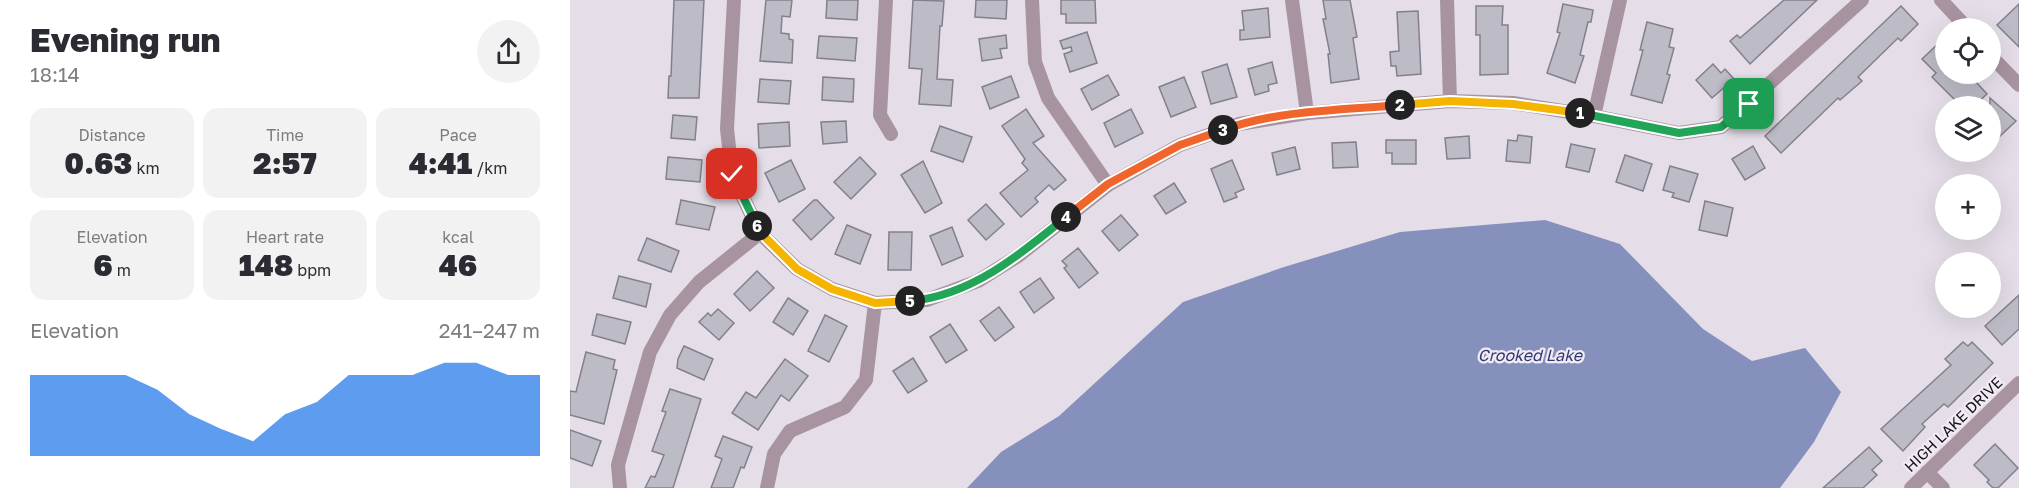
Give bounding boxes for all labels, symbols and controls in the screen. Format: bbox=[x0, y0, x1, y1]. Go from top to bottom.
map controls bbox=[1935, 18, 2001, 318]
button: locate bbox=[1935, 18, 2001, 84]
text: Evening run bbox=[30, 20, 221, 59]
button: share bbox=[477, 20, 540, 83]
text: 18:14 bbox=[30, 62, 80, 86]
pin bbox=[1723, 78, 1774, 129]
icon: arrive bbox=[1732, 87, 1765, 120]
pin: 2 bbox=[1385, 90, 1415, 120]
text: 2 bbox=[1395, 95, 1405, 115]
button: layers bbox=[1935, 96, 2001, 162]
pin: 1 bbox=[1565, 98, 1595, 128]
text: 1 bbox=[1576, 103, 1584, 123]
pin: 3 bbox=[1208, 115, 1238, 145]
text: 3 bbox=[1218, 120, 1228, 140]
text: Distance bbox=[78, 125, 146, 145]
text: Time bbox=[266, 125, 304, 145]
text: Pace bbox=[439, 125, 477, 145]
text: 0.63 bbox=[64, 145, 132, 181]
text: 2:57 bbox=[253, 145, 317, 181]
text: 4:41 bbox=[409, 145, 472, 181]
pin bbox=[706, 148, 757, 199]
icon: check bbox=[715, 157, 748, 190]
text: km bbox=[132, 158, 160, 178]
text: /km bbox=[472, 158, 507, 178]
button: + bbox=[1935, 174, 2001, 240]
pin: 4 bbox=[1051, 202, 1081, 232]
text: 4 bbox=[1061, 207, 1071, 227]
pin: 6 bbox=[742, 211, 772, 241]
text: 6 bbox=[752, 216, 762, 236]
text: Elevation bbox=[76, 227, 148, 247]
text: Heart rate bbox=[246, 227, 324, 247]
text: kcal bbox=[442, 227, 474, 247]
text: 6 bbox=[93, 247, 113, 283]
text: 148 bbox=[239, 247, 293, 283]
text: 46 bbox=[439, 247, 477, 283]
button: − bbox=[1935, 252, 2001, 318]
text: m bbox=[113, 260, 131, 280]
text: bpm bbox=[293, 260, 331, 280]
pin: 5 bbox=[895, 286, 925, 316]
text: 5 bbox=[905, 291, 915, 311]
text: Elevation bbox=[30, 318, 119, 342]
text: 241–247 m bbox=[439, 318, 540, 342]
water label: Crooked Lake bbox=[1478, 345, 1584, 365]
street label: HIGH LAKE DRIVE bbox=[1900, 373, 2006, 475]

